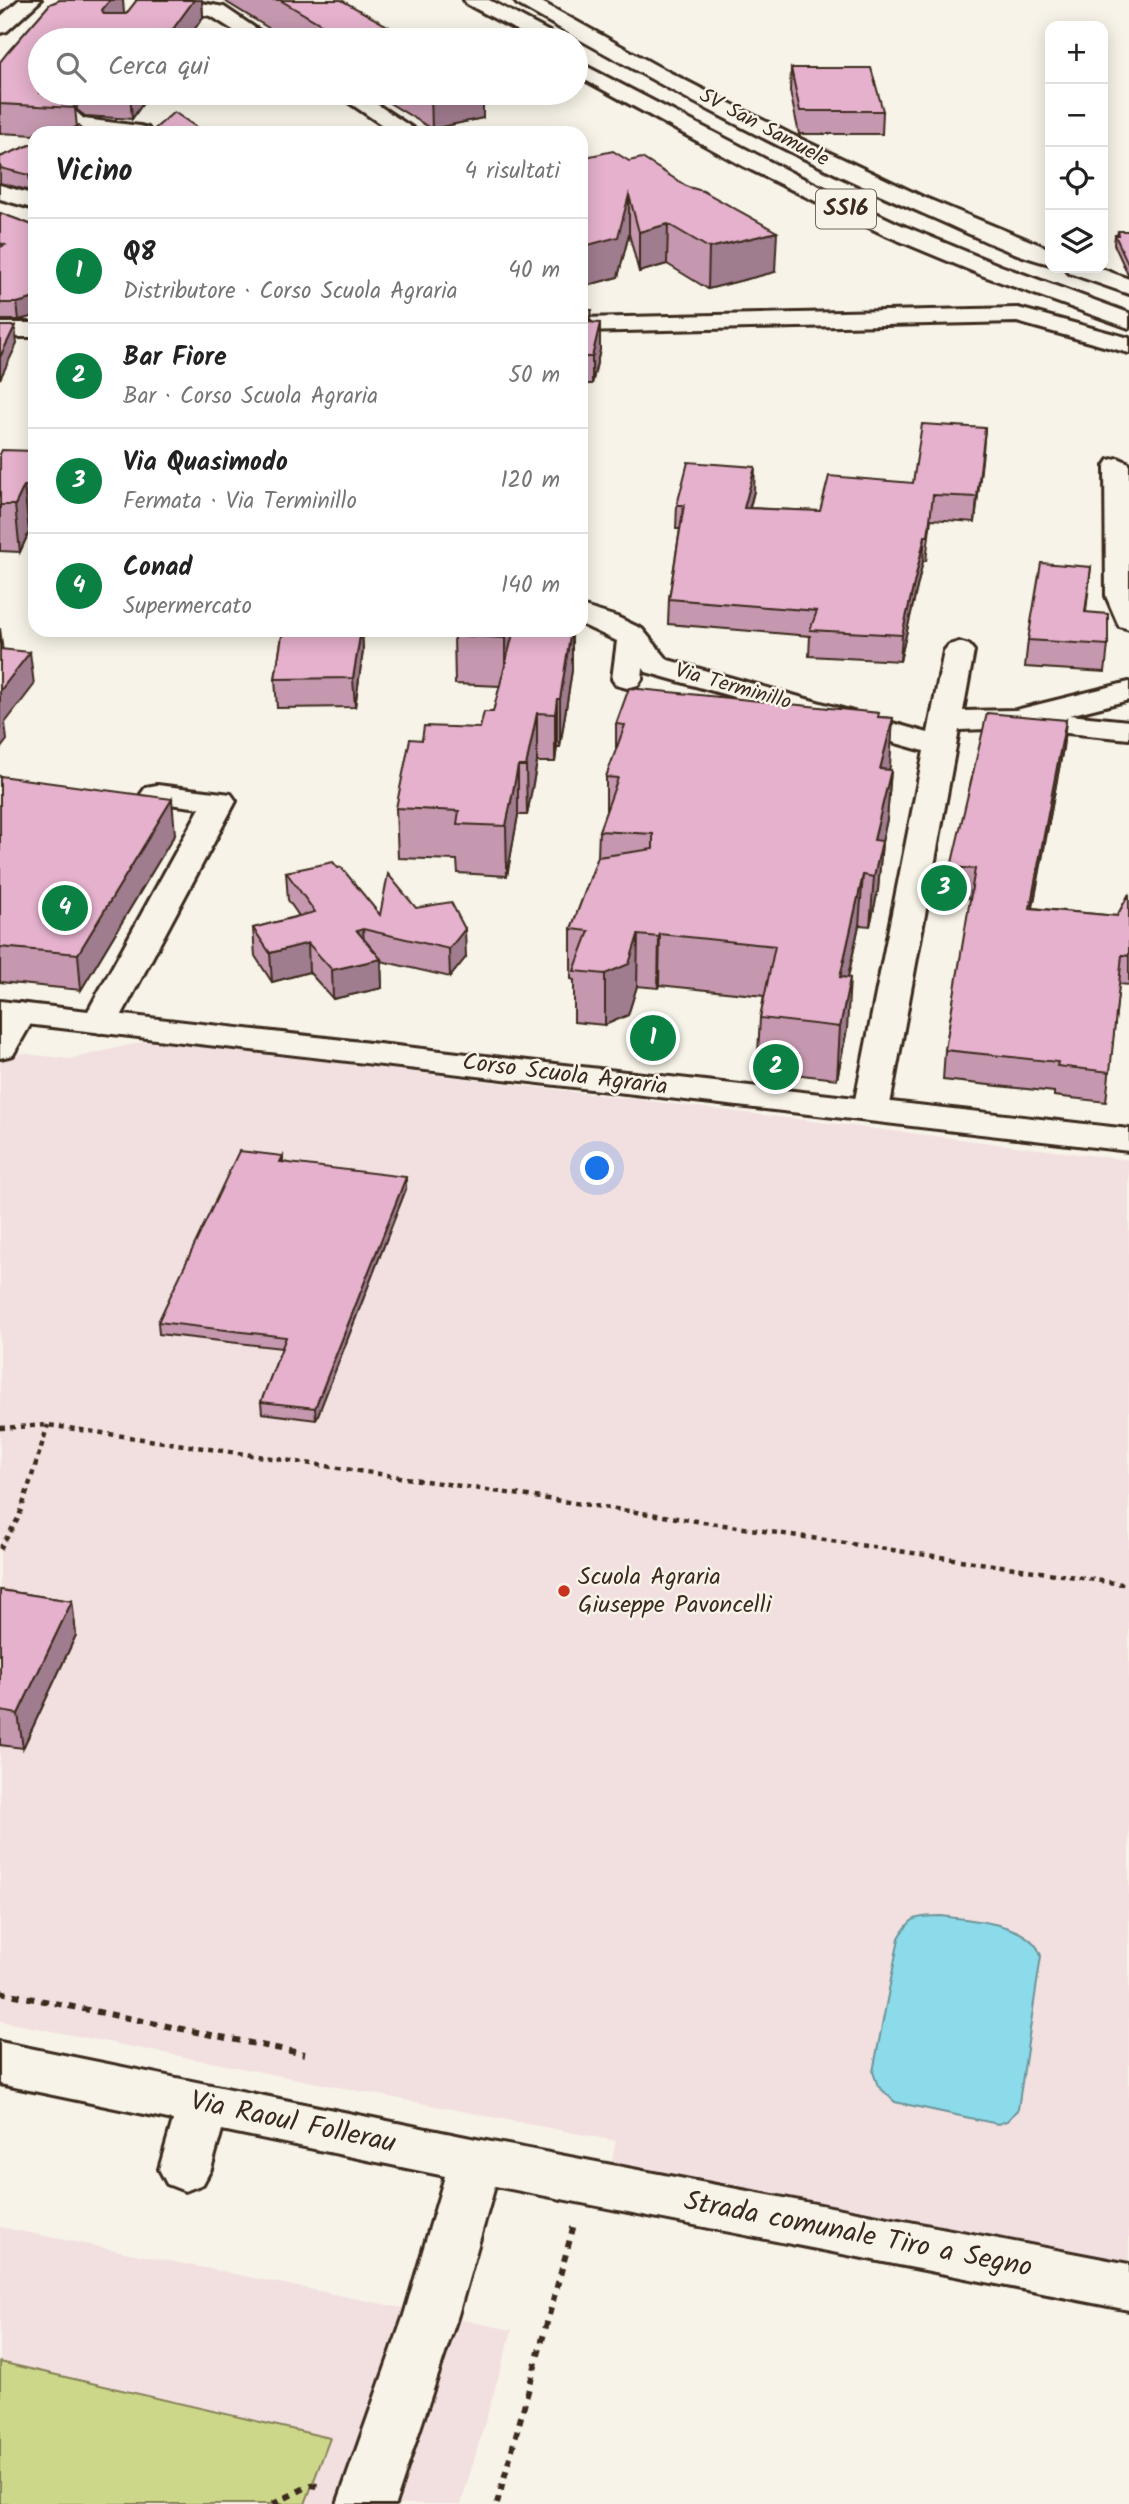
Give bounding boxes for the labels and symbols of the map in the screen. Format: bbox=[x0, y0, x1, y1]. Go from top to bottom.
street label: SV San Samuele bbox=[693, 80, 835, 176]
road number: SS16 bbox=[816, 190, 876, 229]
street label: Via Terminillo bbox=[671, 655, 795, 719]
pin: 3 bbox=[921, 862, 967, 914]
pin: 4 bbox=[42, 882, 88, 934]
pin: 1 bbox=[630, 1012, 676, 1064]
pin: 2 bbox=[753, 1041, 799, 1093]
street label: Corso Scuola Agraria bbox=[460, 1043, 670, 1107]
your location bbox=[580, 1151, 614, 1185]
place label: Scuola Agraria Giuseppe Pavoncelli bbox=[578, 1558, 773, 1625]
marker: Scuola Agraria Giuseppe Pavoncelli bbox=[556, 1583, 572, 1599]
street label: Via Raoul Follerau bbox=[186, 2079, 400, 2167]
street label: Strada comunale Tiro a Segno bbox=[680, 2179, 1036, 2291]

